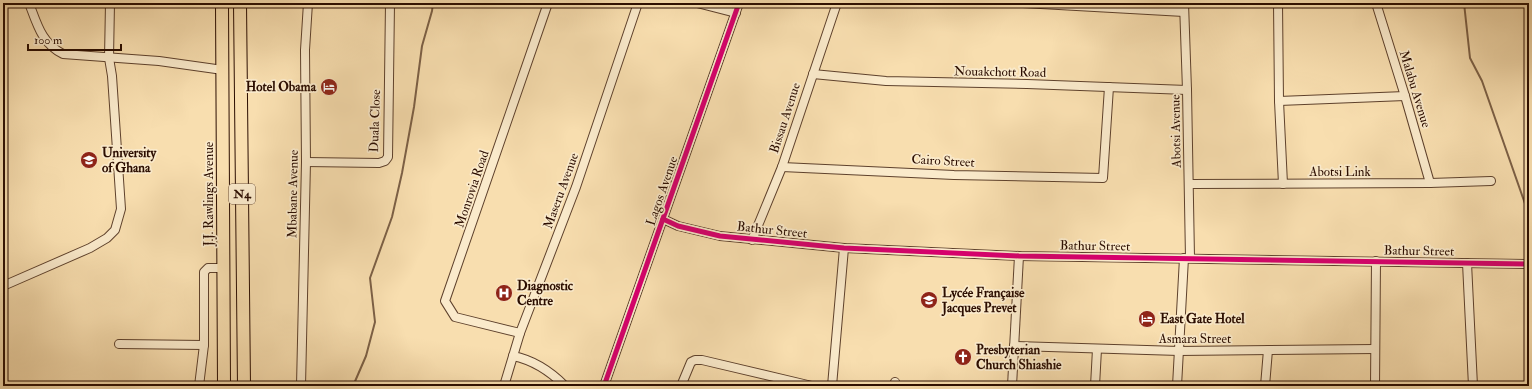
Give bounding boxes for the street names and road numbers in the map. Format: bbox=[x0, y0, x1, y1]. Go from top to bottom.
street label: Malabu Avenue bbox=[1396, 48, 1435, 130]
street label: Nouakchott Road bbox=[954, 63, 1047, 81]
street label: Bissau Avenue bbox=[766, 80, 804, 155]
street label: Duala Close bbox=[366, 89, 384, 153]
street label: Abotsi Avenue bbox=[1167, 94, 1185, 169]
street label: J.J. Rawlings Avenue bbox=[201, 141, 217, 247]
street label: Monrovia Road bbox=[451, 148, 493, 230]
street label: Mbabane Avenue bbox=[284, 149, 302, 238]
street label: Maseru Avenue bbox=[540, 150, 582, 231]
street label: Cairo Street bbox=[911, 151, 975, 171]
street label: Lagos Avenue bbox=[643, 154, 682, 228]
street label: Abotsi Link bbox=[1308, 164, 1372, 180]
road number: N4 bbox=[229, 184, 255, 204]
street label: Bathur Street bbox=[736, 218, 808, 242]
street label: Bathur Street bbox=[1060, 237, 1130, 255]
street label: Bathur Street bbox=[1384, 242, 1454, 260]
street label: Asmara Street bbox=[1158, 331, 1231, 347]

